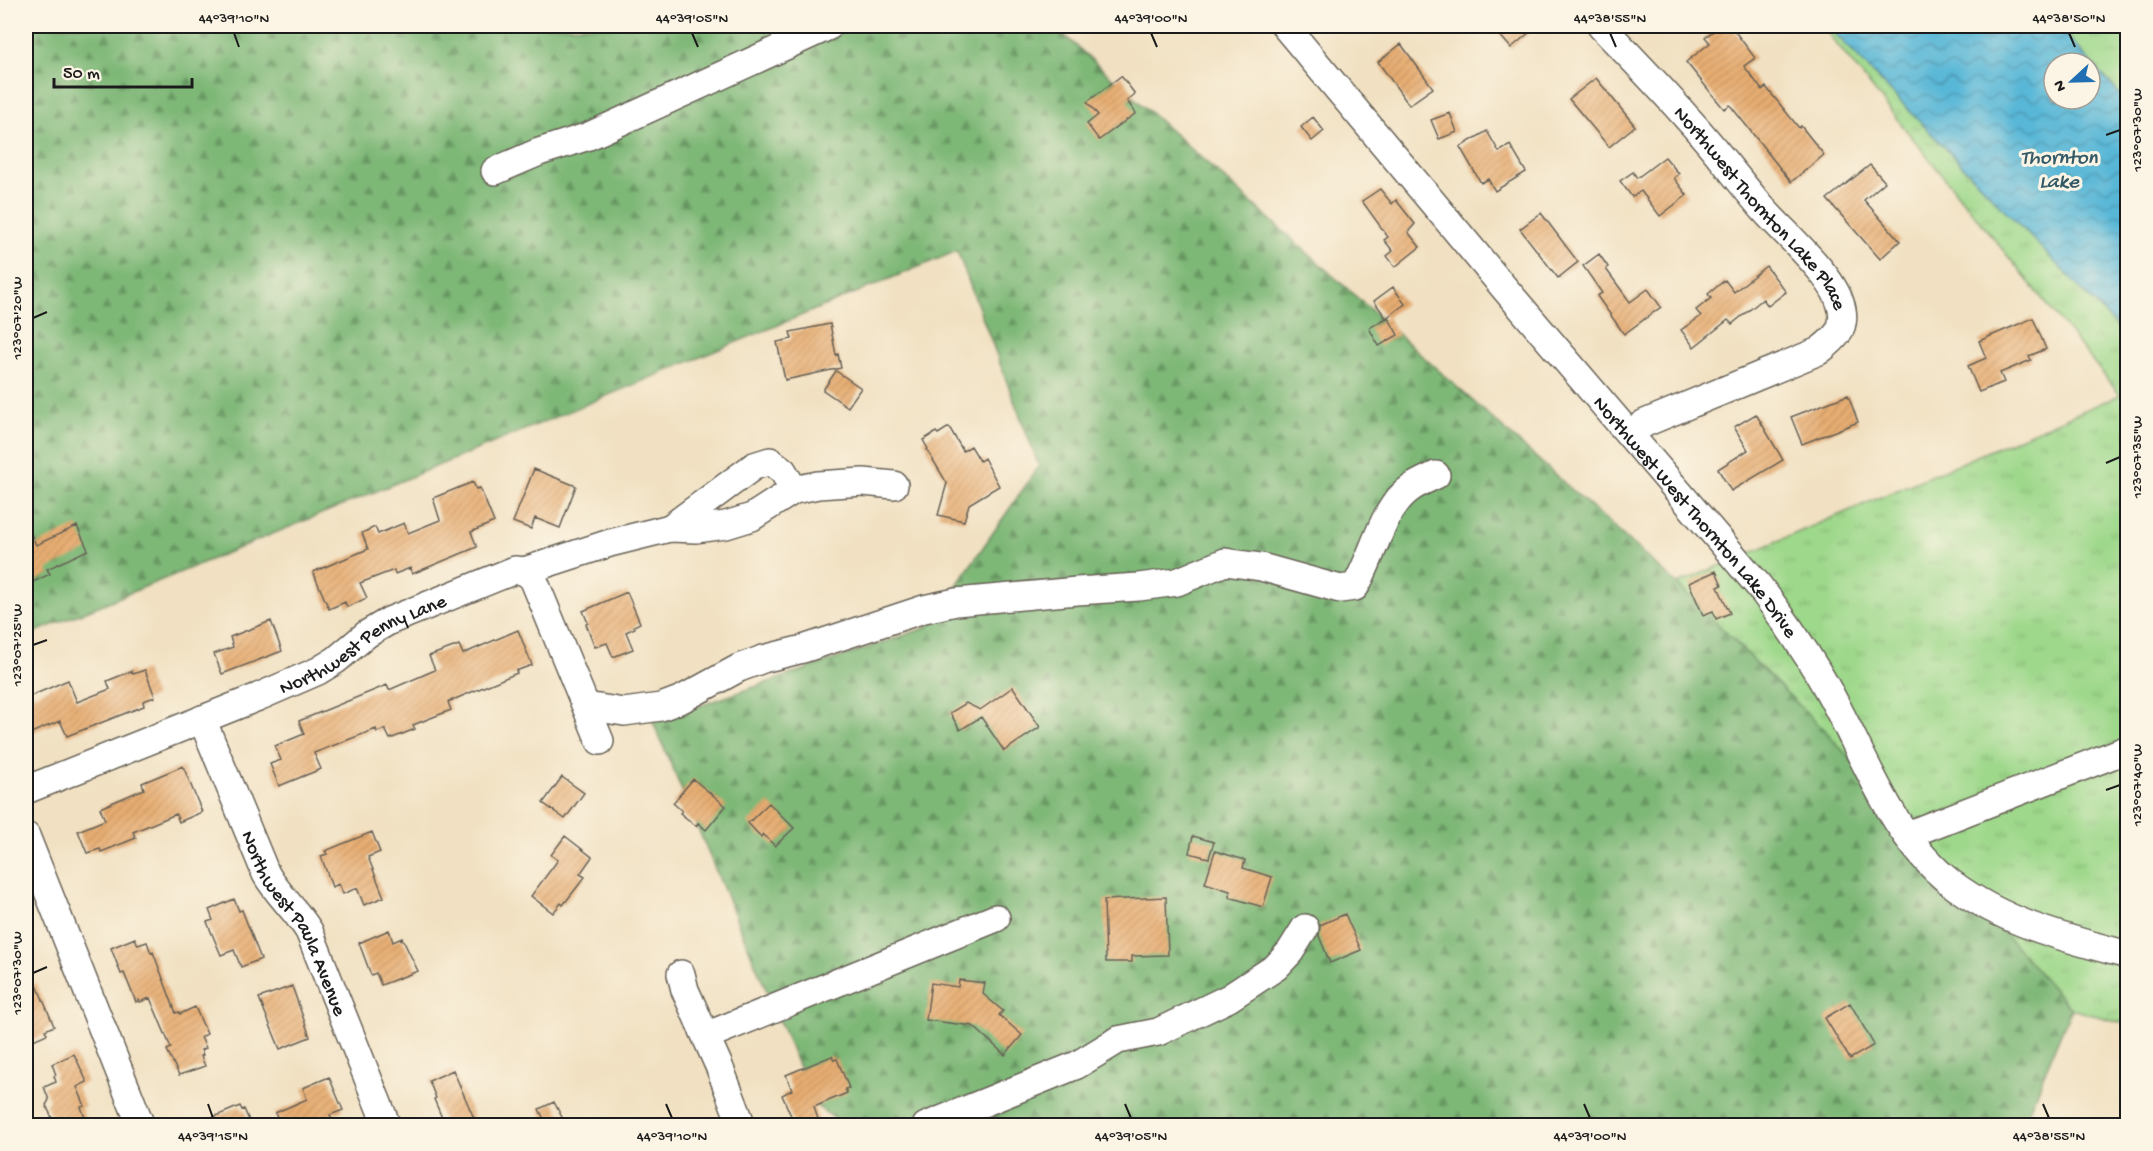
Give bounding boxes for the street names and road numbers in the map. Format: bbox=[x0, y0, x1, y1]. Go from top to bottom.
street label: Northwest Thornton Lake Place bbox=[1667, 103, 1850, 314]
street label: Northwest West Thornton Lake Drive bbox=[1587, 393, 1801, 644]
street label: Northwest Penny Lane bbox=[276, 591, 451, 701]
street label: Northwest Paula Avenue bbox=[234, 828, 350, 1020]

